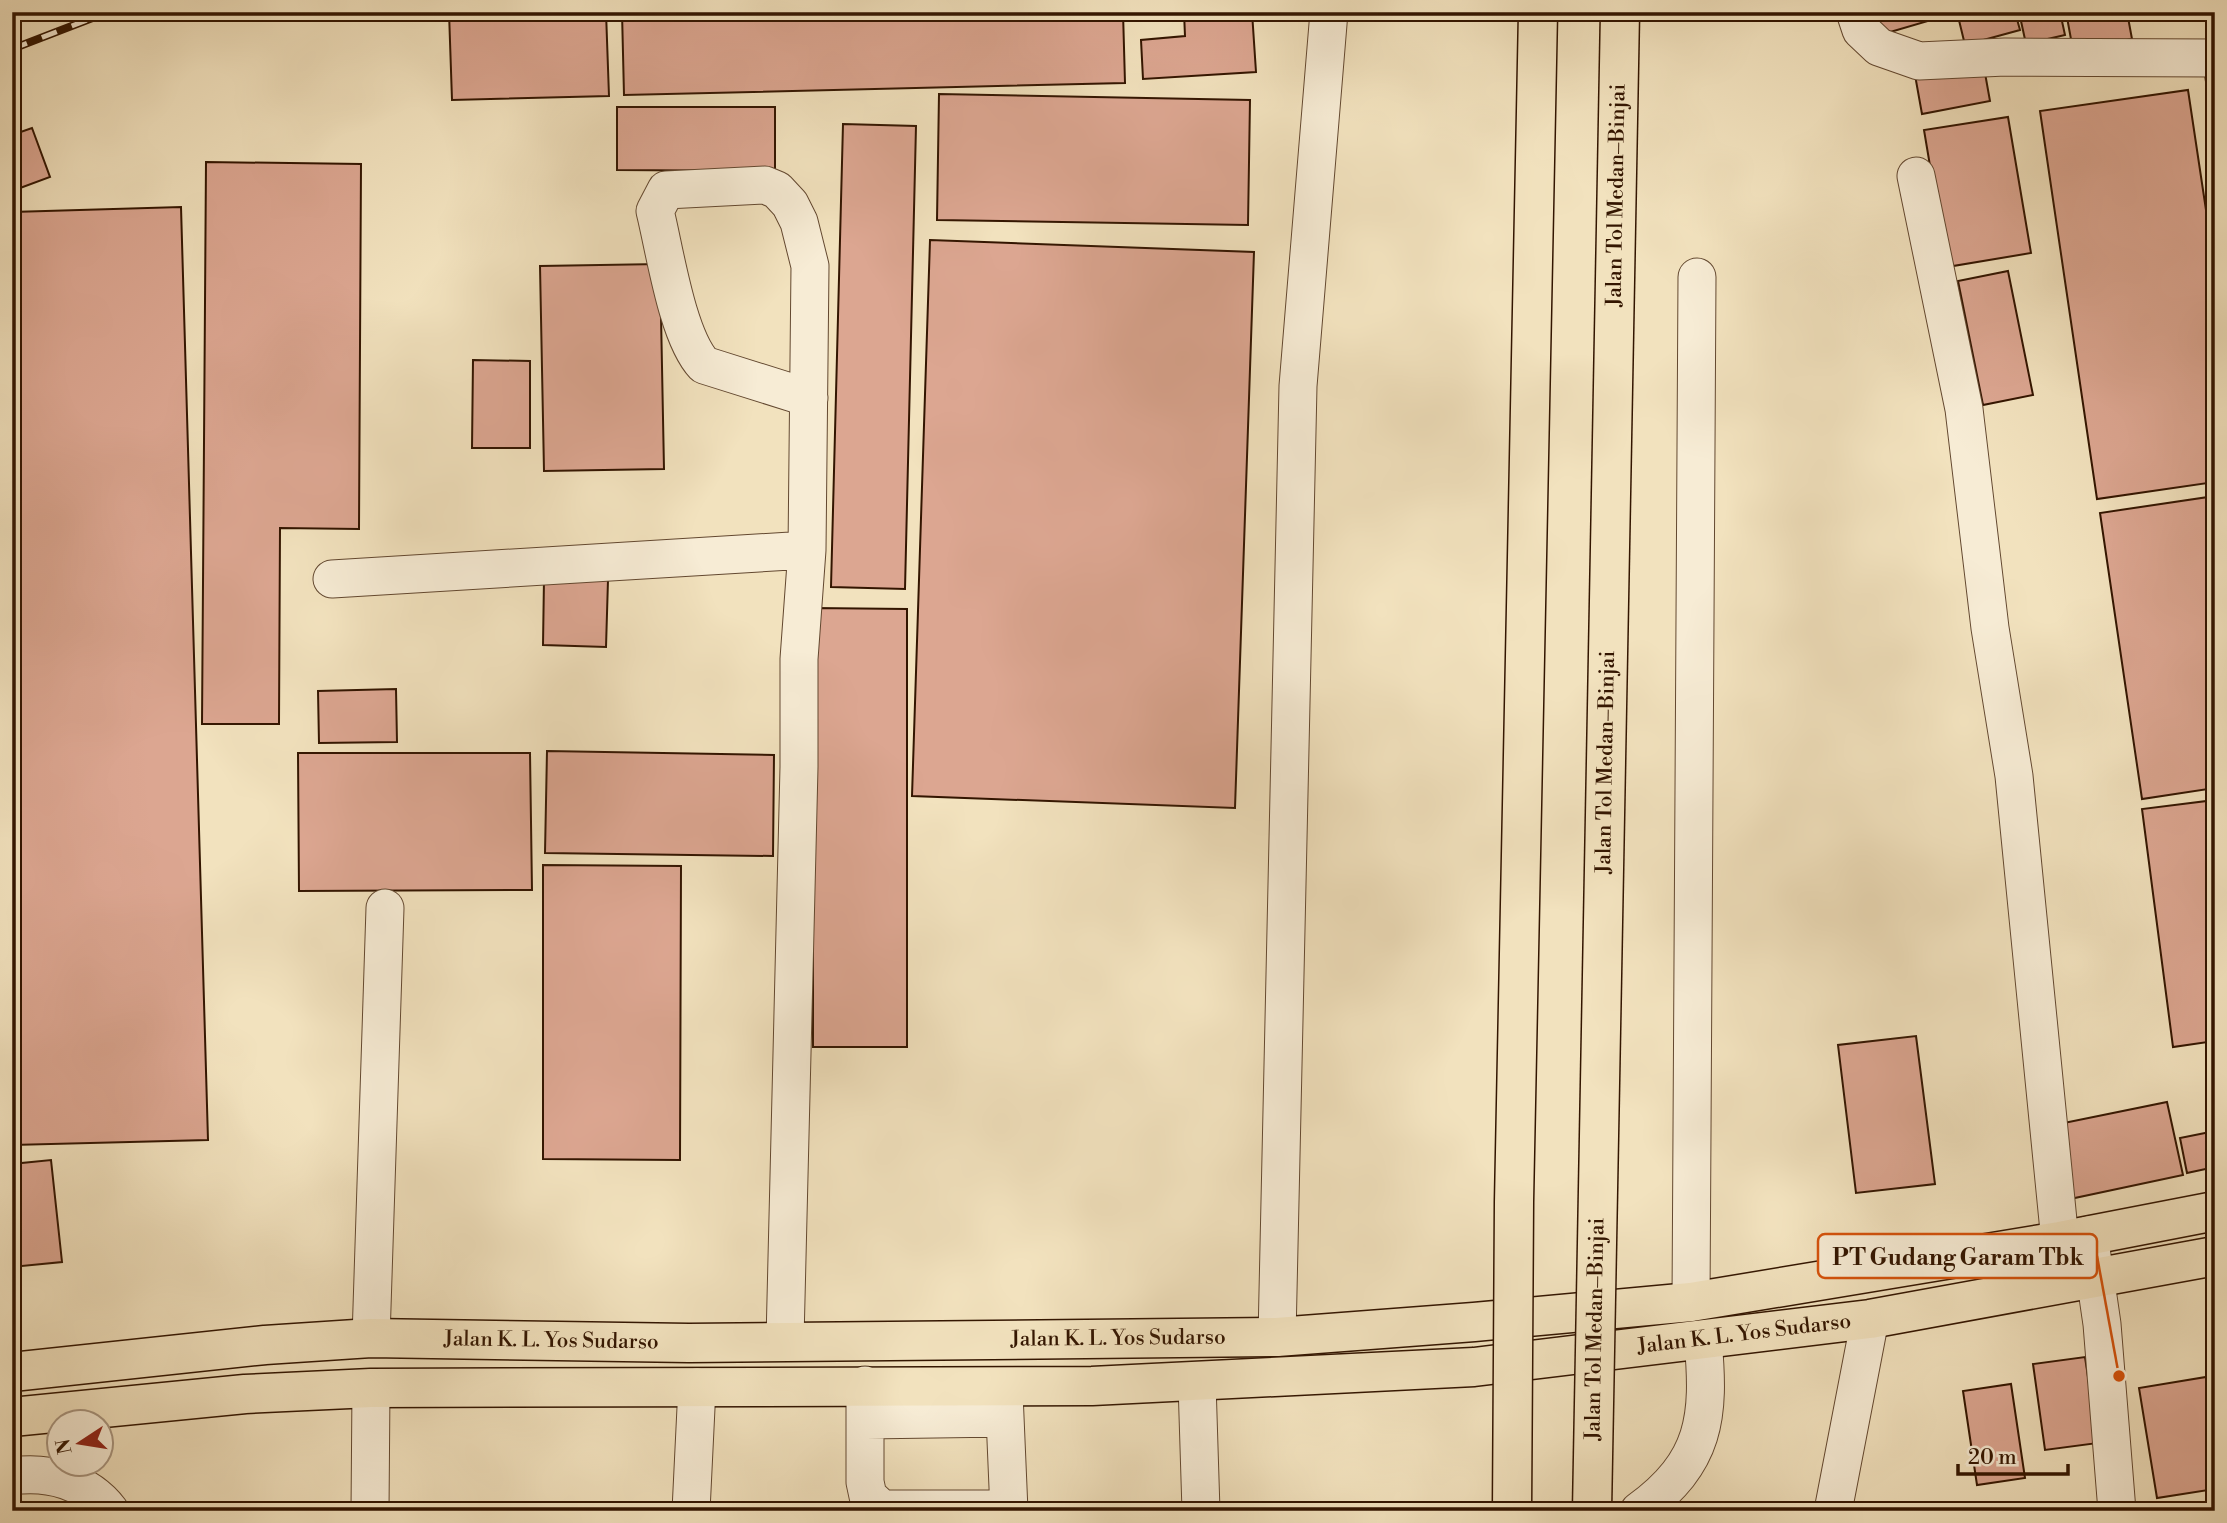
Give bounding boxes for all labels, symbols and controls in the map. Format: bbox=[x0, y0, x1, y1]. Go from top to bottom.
street label: Jalan Tol Medan–Binjai bbox=[1601, 84, 1632, 308]
street label: Jalan Tol Medan–Binjai bbox=[1591, 650, 1621, 875]
street label: Jalan Tol Medan–Binjai bbox=[1580, 1217, 1610, 1442]
callout: PT Gudang Garam Tbk bbox=[1818, 1234, 2097, 1278]
text: PT Gudang Garam Tbk bbox=[1832, 1244, 2084, 1272]
street label: Jalan K. L. Yos Sudarso bbox=[1635, 1308, 1853, 1360]
street label: Jalan K. L. Yos Sudarso bbox=[1010, 1325, 1226, 1353]
street label: Jalan K. L. Yos Sudarso bbox=[443, 1326, 659, 1356]
north arrow bbox=[46, 1408, 116, 1478]
scale bar bbox=[1958, 1432, 2068, 1476]
text: N bbox=[51, 1436, 78, 1456]
text: 20 m bbox=[1968, 1445, 2017, 1471]

